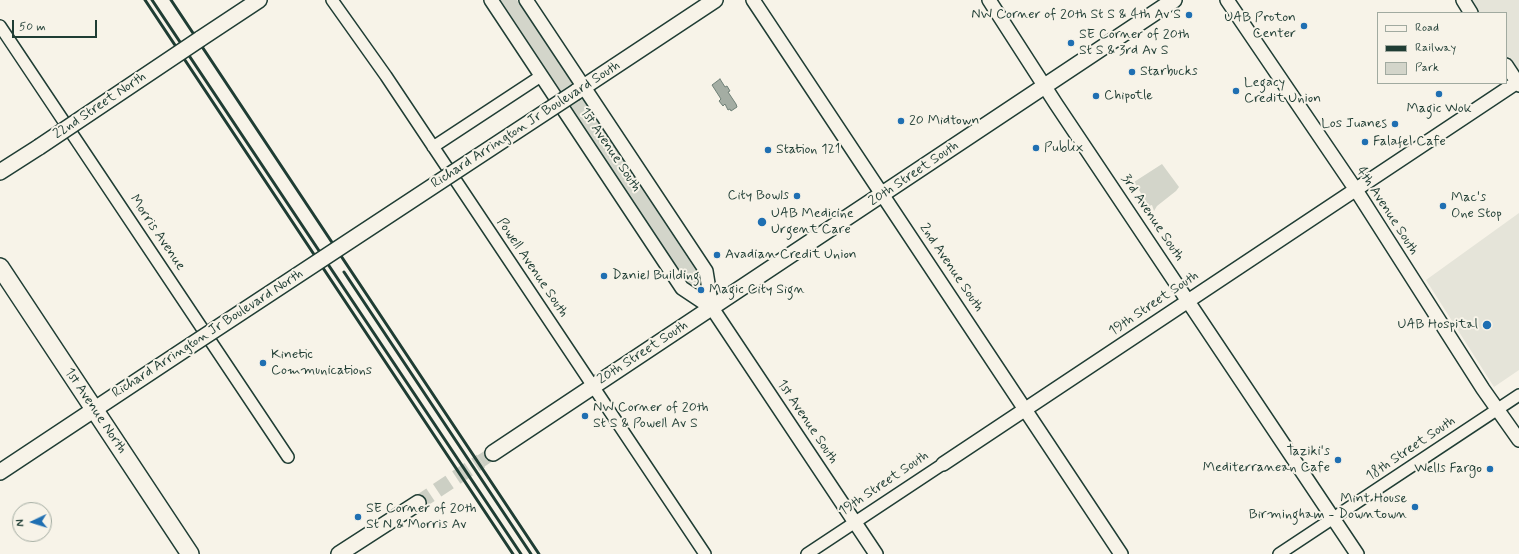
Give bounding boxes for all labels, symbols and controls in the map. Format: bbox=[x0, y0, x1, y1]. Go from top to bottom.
place label: NW Corner of 20th St S & 4th Av S bbox=[971, 7, 1181, 23]
marker: NW Corner of 20th St S & 4th Av S bbox=[1184, 10, 1194, 20]
place label: UAB Proton Center bbox=[1224, 10, 1296, 42]
scale bar bbox=[14, 12, 99, 38]
legend bbox=[1377, 12, 1507, 84]
text: 50 m bbox=[19, 19, 46, 35]
text: Road bbox=[1415, 20, 1439, 36]
marker: UAB Proton Center bbox=[1299, 21, 1309, 31]
place label: SE Corner of 20th St S & 3rd Av S bbox=[1079, 27, 1189, 60]
marker: SE Corner of 20th St S & 3rd Av S bbox=[1066, 38, 1076, 48]
text: Railway bbox=[1415, 40, 1456, 56]
street label: Richard Arrington Jr Boulevard South bbox=[428, 57, 624, 193]
text: Park bbox=[1415, 60, 1439, 76]
place label: Starbucks bbox=[1140, 64, 1198, 80]
marker: Starbucks bbox=[1127, 67, 1137, 77]
street label: 22nd Street North bbox=[50, 69, 150, 143]
place label: Legacy Credit Union bbox=[1244, 75, 1321, 108]
marker: Legacy Credit Union bbox=[1231, 86, 1241, 96]
place label: Chipotle bbox=[1104, 88, 1153, 104]
marker: Magic Wok bbox=[1434, 89, 1444, 99]
marker: Chipotle bbox=[1091, 91, 1101, 101]
place label: Magic Wok bbox=[1406, 101, 1472, 117]
street label: 1st Avenue South bbox=[576, 105, 644, 195]
place label: 20 Midtown bbox=[909, 113, 979, 129]
marker: 20 Midtown bbox=[896, 116, 906, 126]
place label: Los Juanes bbox=[1321, 116, 1387, 132]
marker: Los Juanes bbox=[1390, 119, 1400, 129]
place label: Falafel Cafe bbox=[1373, 134, 1446, 150]
marker: Falafel Cafe bbox=[1360, 137, 1370, 147]
street label: 20th Street South bbox=[866, 138, 962, 210]
place label: Publix bbox=[1044, 140, 1083, 156]
place label: Station 121 bbox=[776, 142, 840, 158]
marker: Publix bbox=[1031, 143, 1041, 153]
marker: Station 121 bbox=[763, 145, 773, 155]
street label: 4th Avenue South bbox=[1352, 164, 1422, 258]
street label: 3rd Avenue South bbox=[1117, 172, 1187, 264]
place label: City Bowls bbox=[727, 188, 789, 204]
place label: Mac's One Stop bbox=[1451, 190, 1502, 222]
marker: City Bowls bbox=[792, 191, 802, 201]
street label: Morris Avenue bbox=[126, 192, 188, 274]
marker: Mac's One Stop bbox=[1438, 201, 1448, 211]
place label: UAB Medicine Urgent Care bbox=[771, 206, 854, 238]
street label: Powell Avenue South bbox=[493, 215, 571, 321]
marker: UAB Medicine Urgent Care bbox=[756, 216, 768, 228]
street label: 2nd Avenue South bbox=[915, 221, 987, 315]
place label: Avadian Credit Union bbox=[725, 247, 857, 263]
marker: Avadian Credit Union bbox=[712, 250, 722, 260]
street label: Richard Arrington Jr Boulevard North bbox=[109, 266, 307, 402]
place label: Daniel Building bbox=[612, 268, 700, 284]
street label: 19th Street South bbox=[1106, 268, 1202, 340]
marker: Daniel Building bbox=[599, 271, 609, 281]
place label: Magic City Sign bbox=[709, 282, 805, 298]
marker: Magic City Sign bbox=[696, 285, 706, 295]
street label: 20th Street South bbox=[595, 317, 691, 389]
place label: UAB Hospital bbox=[1397, 317, 1478, 333]
marker: UAB Hospital bbox=[1481, 319, 1493, 331]
place label: Kinetic Communications bbox=[271, 347, 372, 380]
marker: Kinetic Communications bbox=[258, 358, 268, 368]
street label: 1st Avenue North bbox=[60, 365, 130, 457]
street label: 1st Avenue South bbox=[773, 377, 841, 467]
place label: NW Corner of 20th St S & Powell Av S bbox=[593, 400, 708, 432]
marker: NW Corner of 20th St S & Powell Av S bbox=[580, 411, 590, 421]
street label: 18th Street South bbox=[1363, 413, 1459, 485]
place label: Taziki's Mediterranean Cafe bbox=[1203, 444, 1330, 476]
street label: 19th Street South bbox=[836, 448, 932, 520]
marker: Taziki's Mediterranean Cafe bbox=[1333, 455, 1343, 465]
place label: Wells Fargo bbox=[1414, 461, 1482, 477]
marker: Wells Fargo bbox=[1485, 464, 1495, 474]
place label: Mint House Birmingham - Downtown bbox=[1249, 491, 1407, 524]
place label: SE Corner of 20th St N & Morris Av bbox=[366, 501, 476, 534]
north arrow bbox=[12, 502, 52, 542]
marker: Mint House Birmingham - Downtown bbox=[1410, 502, 1420, 512]
marker: SE Corner of 20th St N & Morris Av bbox=[353, 512, 363, 522]
text: N bbox=[14, 519, 28, 527]

